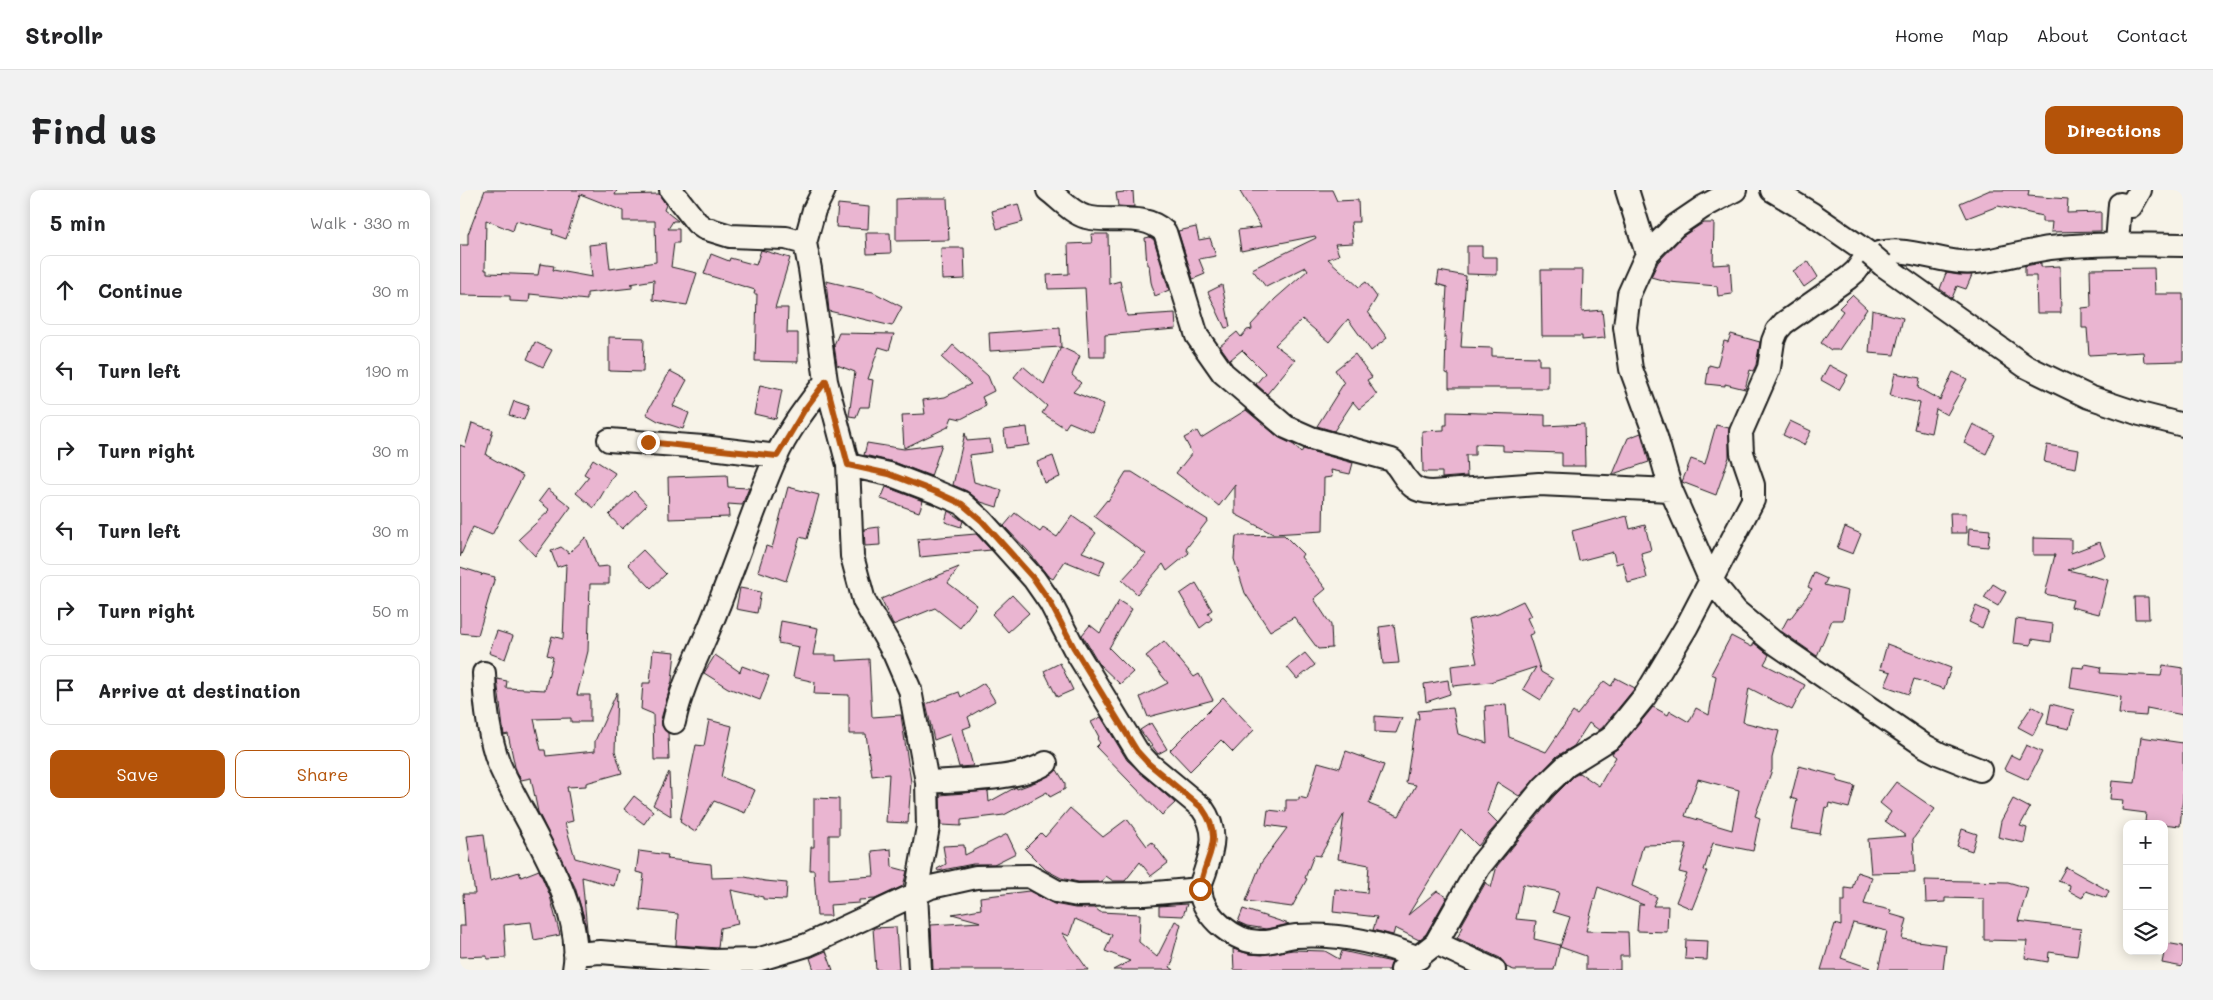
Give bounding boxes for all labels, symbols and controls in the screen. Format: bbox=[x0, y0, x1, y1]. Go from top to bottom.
text: Strollr bbox=[25, 19, 103, 50]
text: Home bbox=[1895, 23, 1944, 47]
text: Map bbox=[1972, 23, 2008, 47]
text: About bbox=[2036, 23, 2089, 47]
text: Contact bbox=[2117, 23, 2188, 47]
button: Directions bbox=[2045, 106, 2183, 154]
text: Find us bbox=[30, 107, 157, 153]
text: 5 min bbox=[50, 209, 106, 236]
text: Walk · 330 m bbox=[310, 212, 410, 233]
icon: ahead bbox=[51, 276, 79, 304]
text: Continue bbox=[98, 278, 183, 303]
text: 30 m bbox=[372, 280, 409, 301]
icon: left bbox=[51, 356, 79, 384]
text: Turn left bbox=[98, 358, 181, 383]
text: 190 m bbox=[365, 360, 409, 381]
route end bbox=[637, 431, 660, 454]
icon: right bbox=[51, 436, 79, 464]
text: Turn right bbox=[98, 438, 195, 463]
text: 30 m bbox=[372, 440, 409, 461]
icon: left bbox=[51, 516, 79, 544]
text: Turn left bbox=[98, 518, 181, 543]
text: 30 m bbox=[372, 520, 409, 541]
icon: right bbox=[51, 596, 79, 624]
text: Turn right bbox=[98, 598, 195, 623]
text: 50 m bbox=[372, 600, 409, 621]
icon: arrive bbox=[51, 676, 79, 704]
text: Arrive at destination bbox=[98, 678, 301, 703]
button: Save bbox=[50, 750, 225, 798]
button: Share bbox=[235, 750, 410, 798]
map controls bbox=[2123, 820, 2168, 955]
button: + bbox=[2123, 820, 2168, 865]
button: − bbox=[2123, 865, 2168, 910]
route start bbox=[1189, 878, 1212, 901]
button: layers bbox=[2123, 910, 2168, 955]

